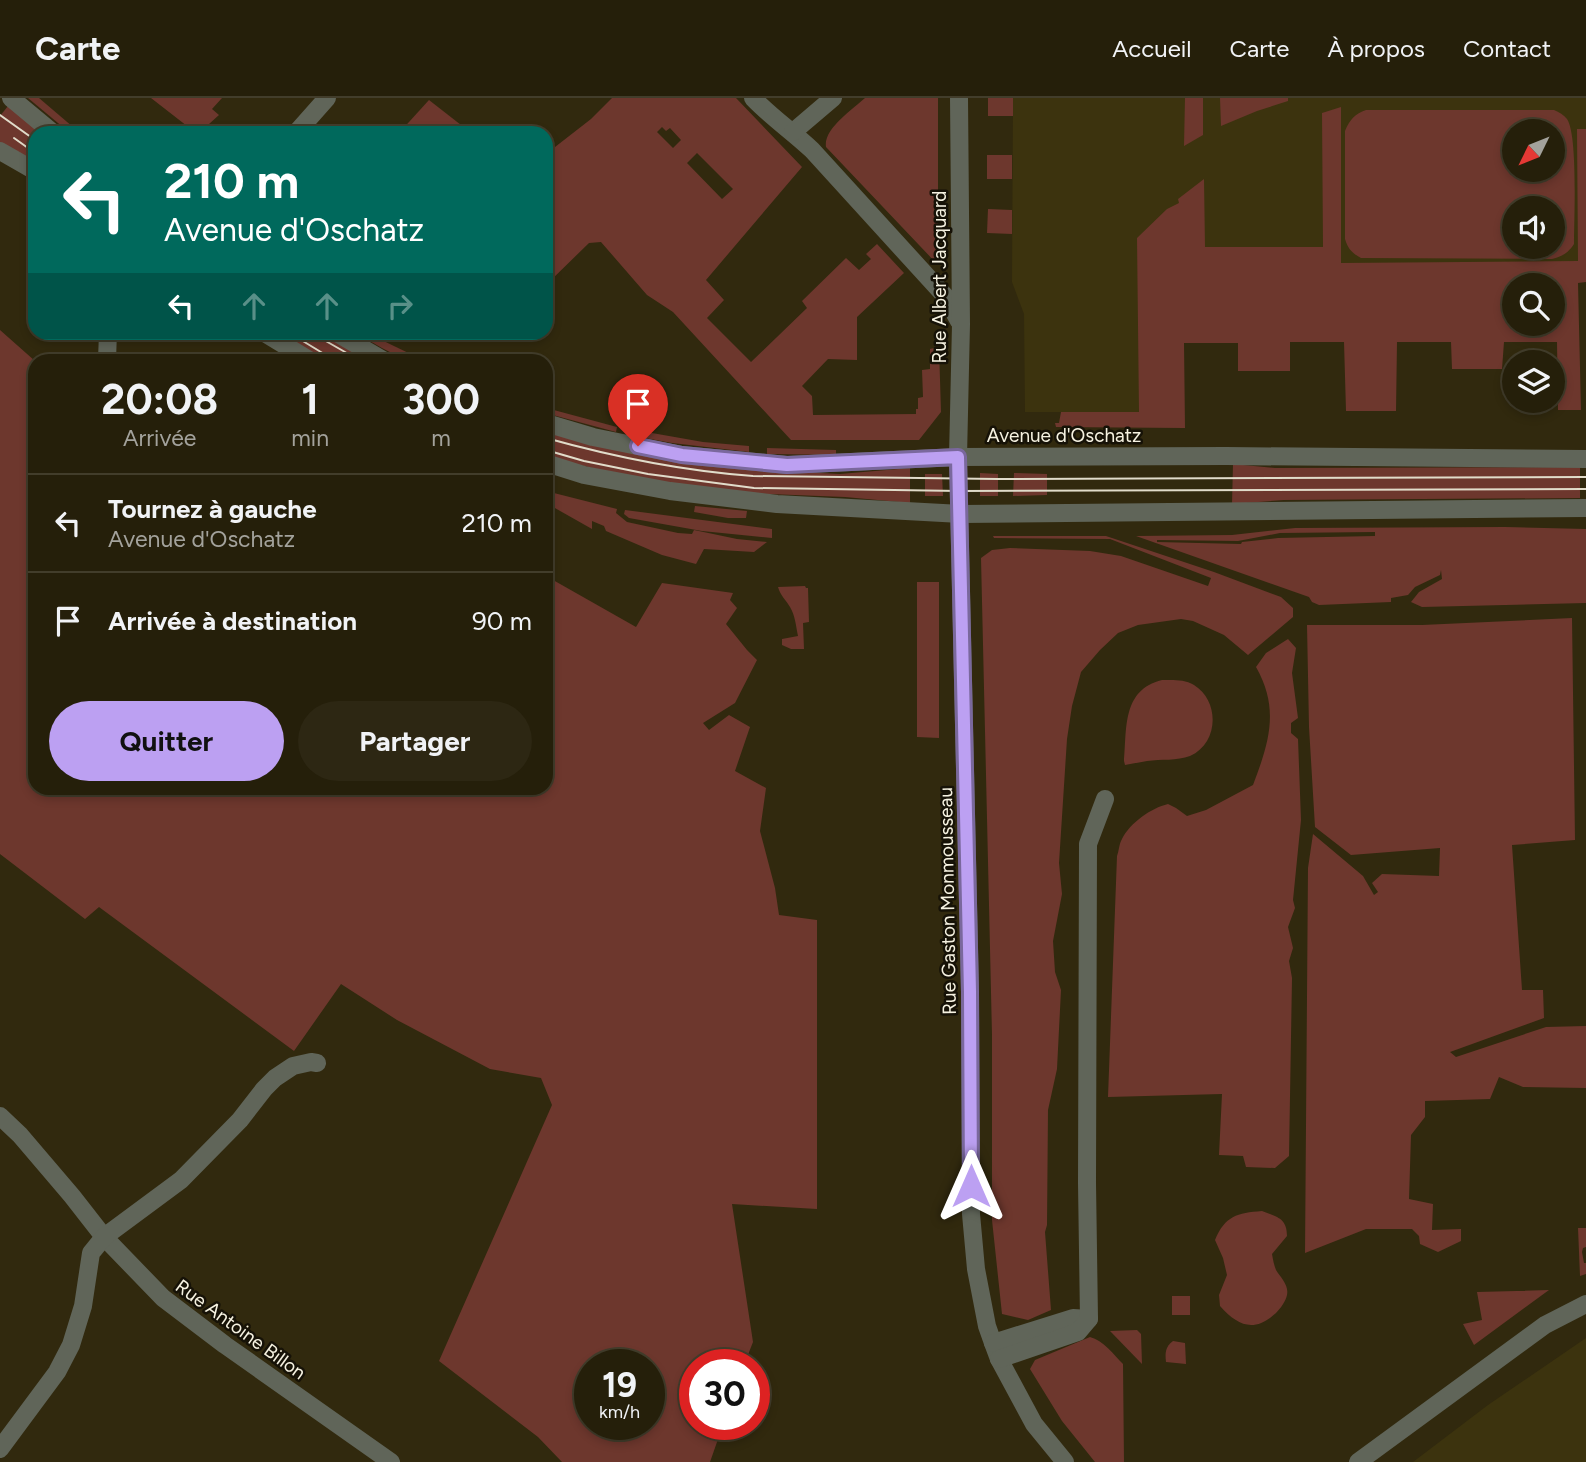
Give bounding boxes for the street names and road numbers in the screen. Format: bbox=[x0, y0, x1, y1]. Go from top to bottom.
street label: Rue Albert Jacquard bbox=[928, 191, 951, 364]
street label: Avenue d'Oschatz bbox=[987, 424, 1141, 447]
street label: Rue Gaston Monmousseau bbox=[934, 787, 961, 1015]
street label: Rue Antoine Billon bbox=[171, 1274, 310, 1384]

